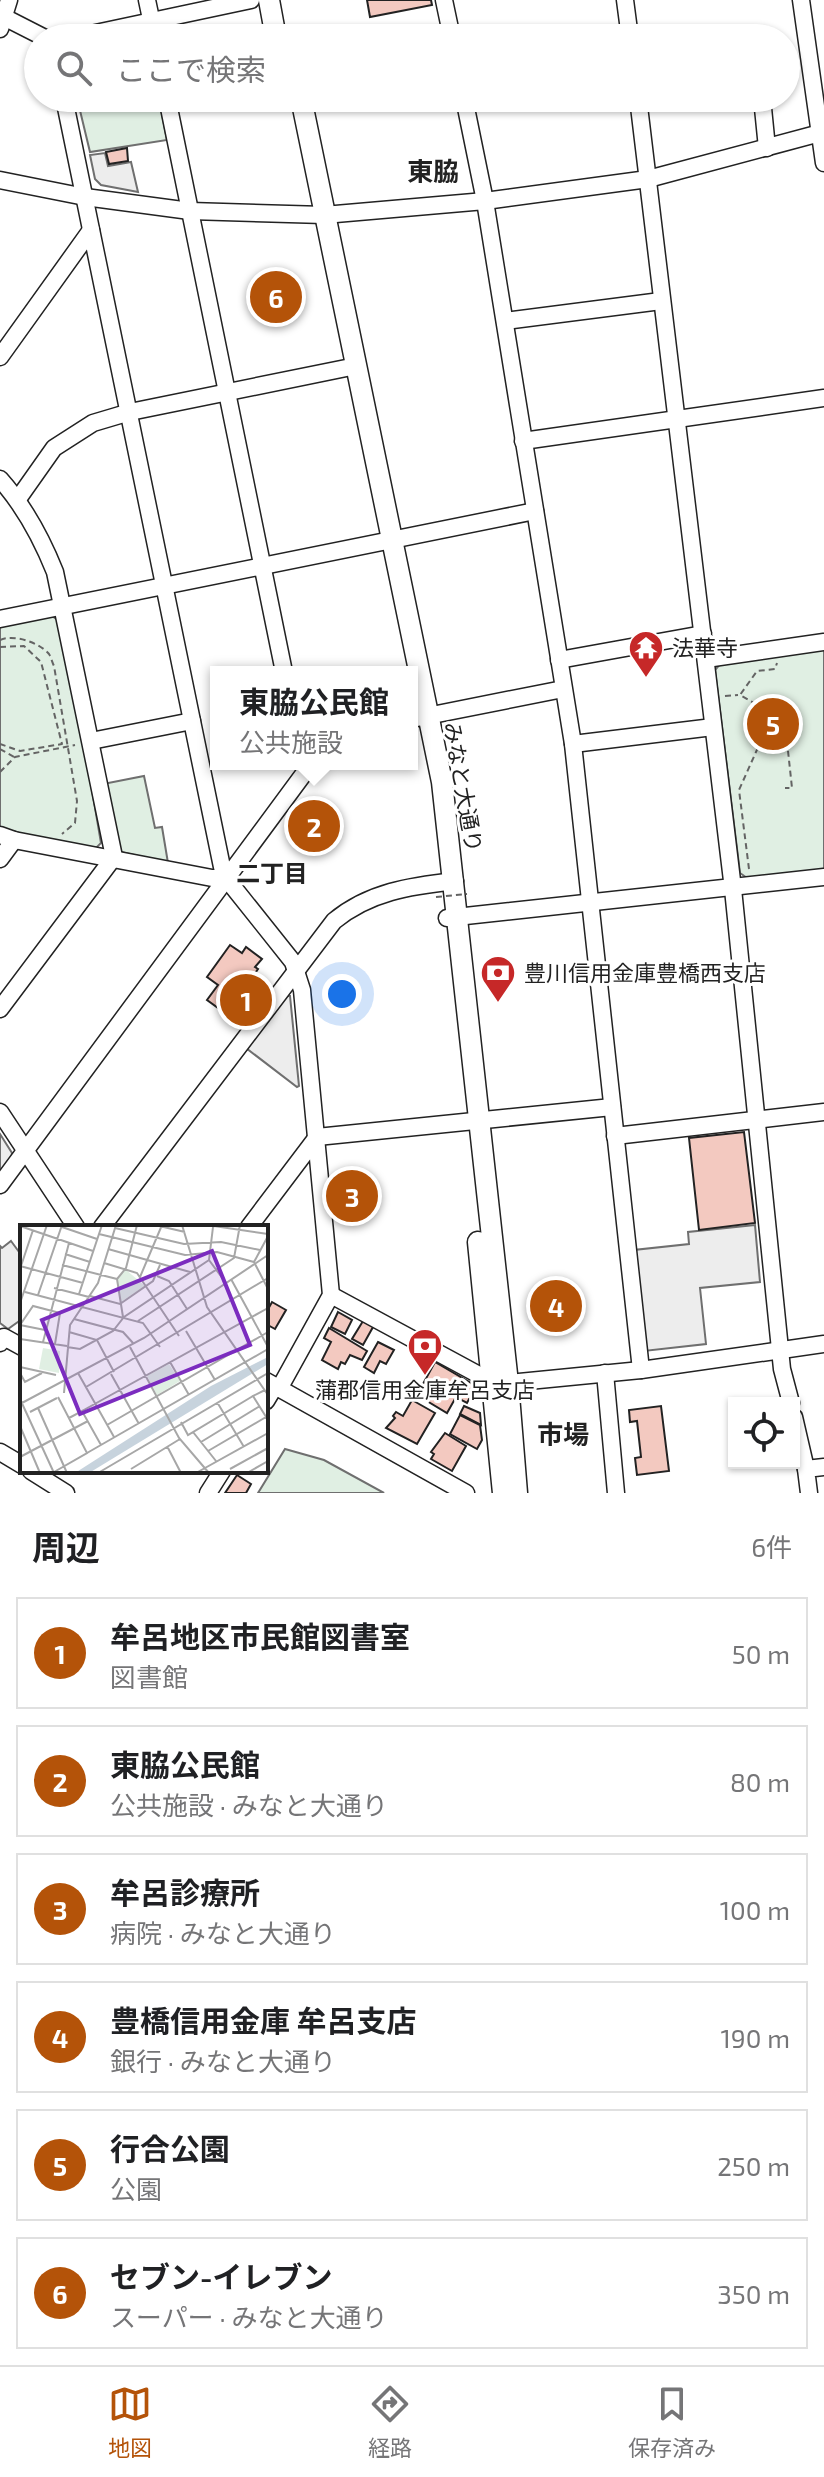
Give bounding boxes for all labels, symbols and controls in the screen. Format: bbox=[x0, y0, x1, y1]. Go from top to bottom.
search box bbox=[24, 24, 800, 112]
icon: search bbox=[52, 46, 96, 90]
text: ここで検索 bbox=[116, 51, 266, 87]
district label: 東脇 bbox=[407, 155, 459, 186]
pin: 6 bbox=[250, 267, 302, 327]
temple icon: 法華寺 bbox=[627, 629, 665, 679]
place label: 法華寺 bbox=[672, 634, 738, 660]
popup bbox=[210, 666, 418, 770]
text: 東脇公民館 bbox=[239, 683, 389, 719]
pin: 5 bbox=[747, 694, 799, 754]
street label: みなと大通り bbox=[440, 720, 488, 854]
text: 公共施設 bbox=[239, 726, 343, 757]
pin: 2 bbox=[288, 796, 340, 856]
district label: 二丁目 bbox=[236, 858, 308, 887]
bank icon: 豊川信用金庫豊橋西支店 bbox=[479, 954, 517, 1004]
place label: 豊川信用金庫豊橋西支店 bbox=[524, 959, 766, 985]
pin: 1 bbox=[220, 970, 272, 1030]
your location bbox=[322, 974, 362, 1014]
pin: 3 bbox=[326, 1166, 378, 1226]
inset map bbox=[20, 1225, 268, 1473]
pin: 4 bbox=[530, 1276, 582, 1336]
bank icon: 蒲郡信用金庫牟呂支店 bbox=[406, 1327, 444, 1377]
place label: 蒲郡信用金庫牟呂支店 bbox=[315, 1376, 535, 1402]
map controls bbox=[728, 1397, 800, 1469]
button: locate bbox=[728, 1397, 800, 1469]
district label: 市場 bbox=[537, 1418, 589, 1449]
text: 周辺 bbox=[32, 1526, 100, 1567]
text: 6件 bbox=[751, 1531, 792, 1562]
text: 牟呂地区市民館図書室 bbox=[110, 1618, 410, 1654]
text: 1 bbox=[54, 1638, 66, 1669]
text: 50 m bbox=[732, 1638, 790, 1669]
text: 図書館 bbox=[110, 1661, 188, 1692]
text: 東脇公民館 bbox=[110, 1746, 260, 1782]
text: 2 bbox=[52, 1766, 68, 1797]
text: 80 m bbox=[730, 1766, 790, 1797]
text: 公共施設 · みなと大通り bbox=[110, 1789, 388, 1820]
text: 牟呂診療所 bbox=[110, 1874, 260, 1910]
text: 3 bbox=[53, 1894, 67, 1925]
text: 100 m bbox=[720, 1894, 790, 1925]
text: 病院 · みなと大通り bbox=[110, 1917, 336, 1948]
text: 豊橋信用金庫 牟呂支店 bbox=[110, 2002, 416, 2038]
text: 4 bbox=[52, 2022, 68, 2053]
text: 190 m bbox=[721, 2022, 790, 2053]
text: 銀行 · みなと大通り bbox=[110, 2045, 336, 2076]
text: 行合公園 bbox=[110, 2130, 230, 2166]
text: 5 bbox=[53, 2150, 67, 2181]
text: 250 m bbox=[717, 2150, 790, 2181]
text: 公園 bbox=[110, 2173, 162, 2204]
text: セブン-イレブン bbox=[110, 2258, 332, 2294]
text: 6 bbox=[52, 2278, 68, 2309]
text: 350 m bbox=[717, 2278, 790, 2309]
text: スーパー · みなと大通り bbox=[110, 2301, 387, 2332]
tab: 地図 bbox=[108, 2382, 152, 2462]
tab: 経路 bbox=[368, 2382, 412, 2462]
tab: 保存済み bbox=[628, 2382, 716, 2462]

